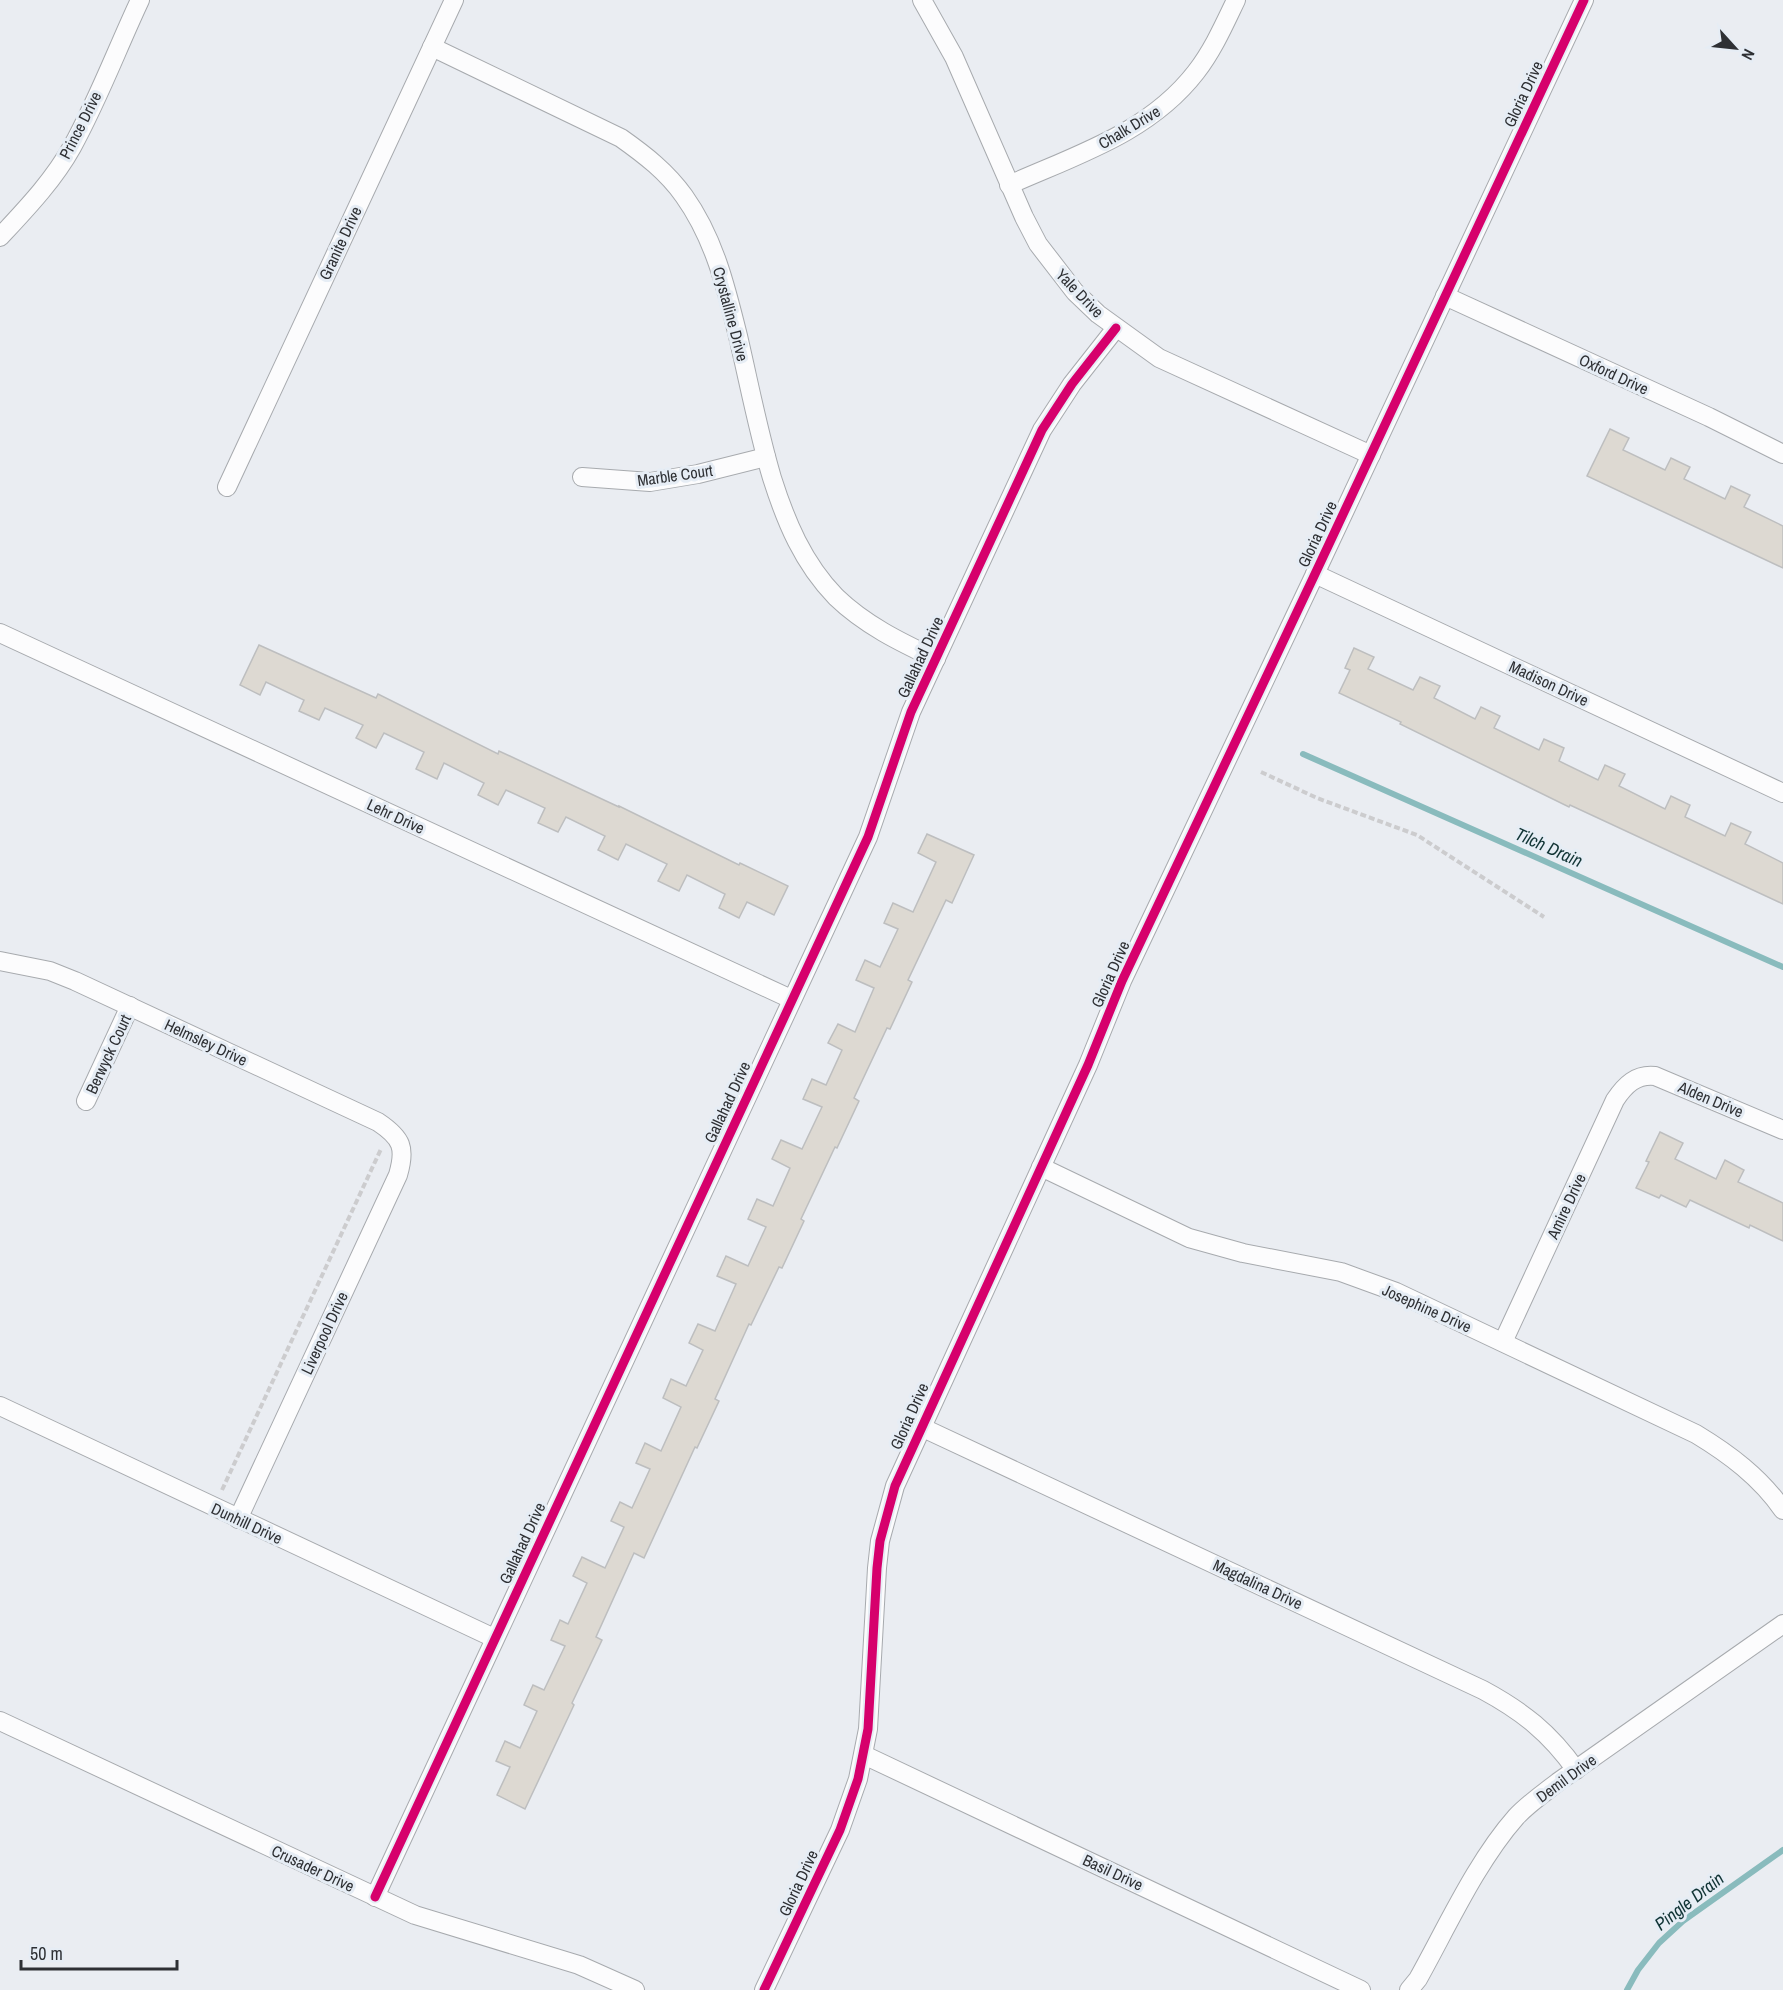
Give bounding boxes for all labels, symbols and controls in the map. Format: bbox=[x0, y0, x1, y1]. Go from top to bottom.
north arrow bbox=[1705, 18, 1765, 78]
text: N bbox=[1736, 46, 1760, 64]
street label: Gloria Drive bbox=[1498, 57, 1548, 131]
street label: Prince Drive bbox=[54, 88, 106, 162]
street label: Chalk Drive bbox=[1094, 100, 1164, 154]
street label: Granite Drive bbox=[313, 203, 367, 283]
street label: Crystalline Drive bbox=[708, 264, 754, 364]
street label: Yale Drive bbox=[1051, 264, 1109, 322]
street label: Oxford Drive bbox=[1576, 348, 1652, 400]
street label: Marble Court bbox=[636, 459, 714, 491]
street label: Gloria Drive bbox=[1292, 497, 1342, 571]
street label: Gallahad Drive bbox=[892, 613, 948, 701]
street label: Madison Drive bbox=[1506, 655, 1592, 711]
street label: Lehr Drive bbox=[364, 793, 428, 839]
water label: Tilch Drain bbox=[1511, 821, 1587, 873]
street label: Gloria Drive bbox=[1086, 937, 1134, 1011]
street label: Berwyck Court bbox=[80, 1010, 136, 1097]
street label: Helmsley Drive bbox=[161, 1013, 251, 1071]
street label: Gallahad Drive bbox=[699, 1058, 755, 1146]
street label: Alden Drive bbox=[1674, 1075, 1747, 1123]
street label: Amire Drive bbox=[1541, 1170, 1591, 1243]
street label: Josephine Drive bbox=[1379, 1279, 1475, 1337]
street label: Liverpool Drive bbox=[295, 1288, 353, 1378]
street label: Gloria Drive bbox=[885, 1379, 933, 1453]
street label: Dunhill Drive bbox=[208, 1497, 286, 1549]
street label: Gallahad Drive bbox=[494, 1499, 550, 1587]
street label: Magdalina Drive bbox=[1210, 1554, 1306, 1614]
street label: Demil Drive bbox=[1532, 1749, 1600, 1807]
street label: Crusader Drive bbox=[268, 1839, 358, 1897]
street label: Gloria Drive bbox=[773, 1846, 823, 1920]
street label: Basil Drive bbox=[1079, 1848, 1147, 1896]
water label: Pingle Drain bbox=[1649, 1866, 1729, 1936]
scale bar bbox=[21, 1933, 177, 1971]
text: 50 m bbox=[30, 1941, 63, 1966]

